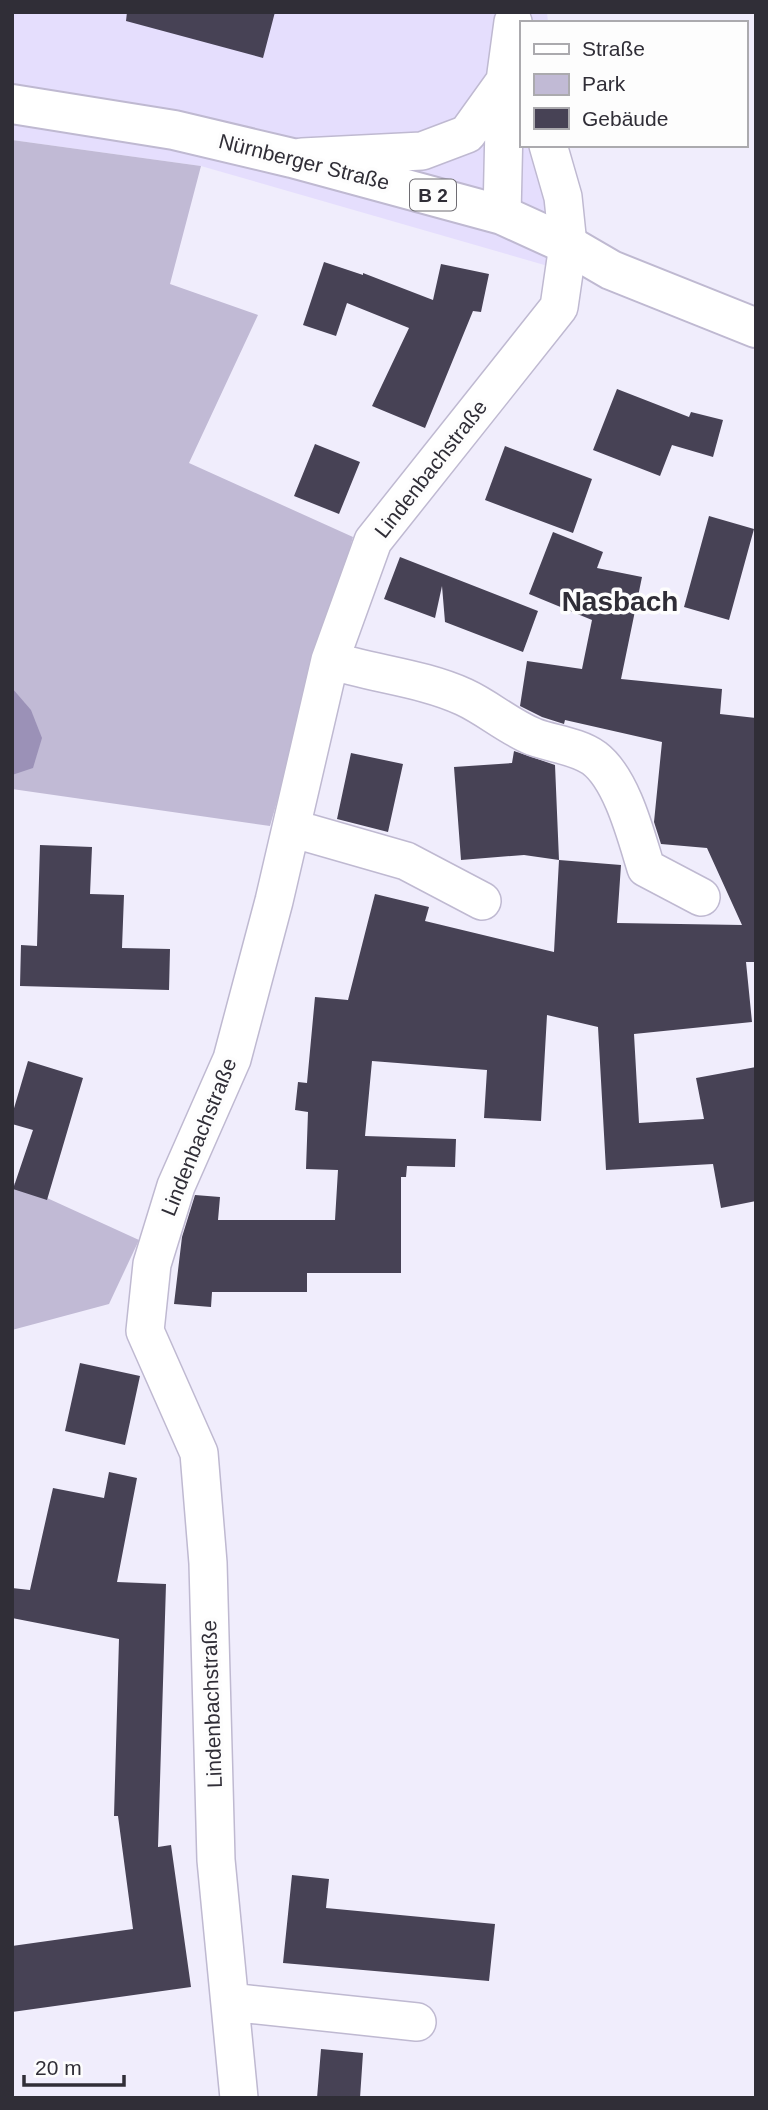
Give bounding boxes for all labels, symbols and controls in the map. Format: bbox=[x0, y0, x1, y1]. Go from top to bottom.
legend bbox=[520, 21, 747, 147]
text: Straße bbox=[582, 37, 645, 60]
text: Park bbox=[582, 72, 626, 95]
text: Gebäude bbox=[582, 107, 668, 130]
street label: Nürnberger Straße bbox=[216, 129, 392, 194]
road number: B 2 bbox=[410, 180, 456, 210]
street label: Lindenbachstraße bbox=[370, 395, 491, 542]
district label: Nasbach bbox=[562, 586, 678, 617]
street label: Lindenbachstraße bbox=[156, 1055, 241, 1219]
street label: Lindenbachstraße bbox=[197, 1620, 226, 1788]
scale bar bbox=[24, 2044, 124, 2088]
text: 20 m bbox=[35, 2056, 82, 2079]

